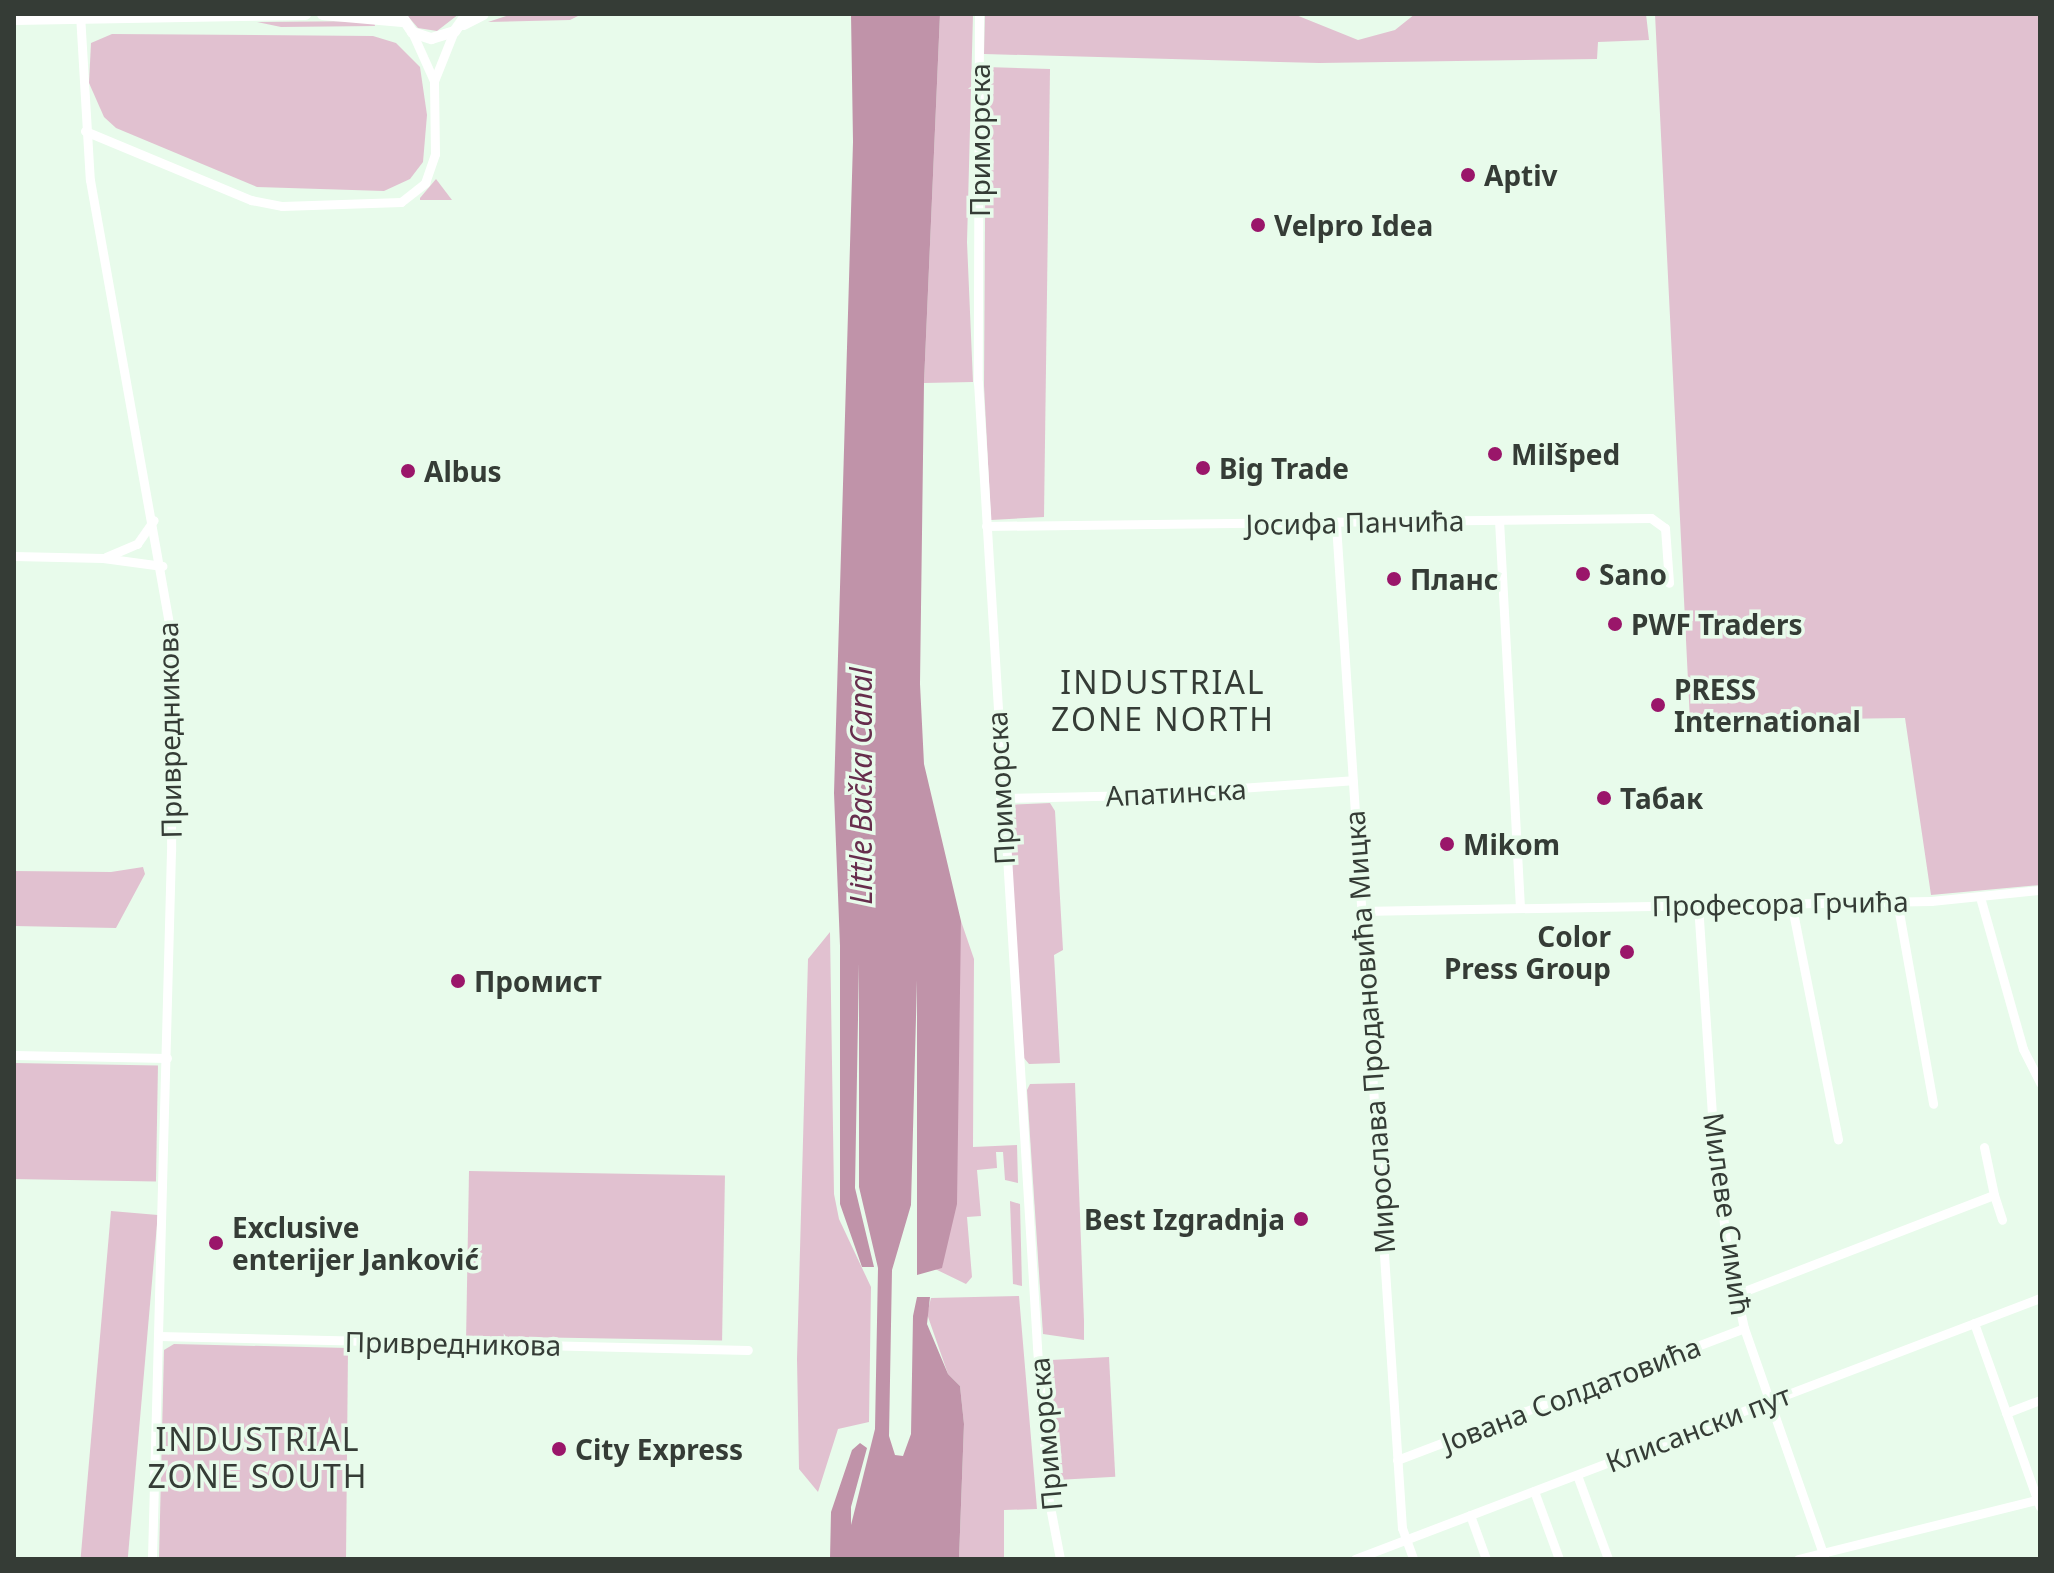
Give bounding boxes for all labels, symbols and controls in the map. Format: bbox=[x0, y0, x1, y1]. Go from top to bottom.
street label: Приморска bbox=[962, 63, 996, 217]
place label: Aptiv bbox=[1484, 158, 1558, 192]
marker: Aptiv bbox=[1459, 166, 1477, 184]
place label: Velpro Idea bbox=[1274, 208, 1433, 242]
marker: Velpro Idea bbox=[1249, 216, 1267, 234]
place label: Milšped bbox=[1511, 437, 1620, 471]
marker: Milšped bbox=[1486, 445, 1504, 463]
place label: Big Trade bbox=[1219, 451, 1349, 485]
place label: Albus bbox=[424, 454, 502, 488]
marker: Big Trade bbox=[1194, 459, 1212, 477]
marker: Albus bbox=[399, 462, 417, 480]
street label: Јосифа Панчића bbox=[1245, 503, 1465, 541]
place label: Sano bbox=[1599, 557, 1667, 591]
place label: Планс bbox=[1410, 562, 1499, 596]
marker: Sano bbox=[1574, 565, 1592, 583]
marker: Планс bbox=[1385, 570, 1403, 588]
place label: PWF Traders bbox=[1631, 607, 1803, 641]
marker: PWF Traders bbox=[1606, 615, 1624, 633]
street label: Привредникова bbox=[150, 621, 188, 839]
district label: INDUSTRIAL ZONE NORTH bbox=[1051, 664, 1275, 739]
water label: Little Bačka Canal bbox=[843, 667, 879, 905]
place label: PRESS International bbox=[1674, 672, 1861, 738]
marker: PRESS International bbox=[1649, 696, 1667, 714]
street label: Приморска bbox=[979, 710, 1021, 866]
street label: Апатинска bbox=[1105, 772, 1247, 812]
place label: Табак bbox=[1620, 781, 1703, 815]
marker: Табак bbox=[1595, 789, 1613, 807]
street label: Мирослава Продановића Мицка bbox=[1337, 809, 1401, 1255]
place label: Mikom bbox=[1463, 827, 1560, 861]
marker: Mikom bbox=[1438, 835, 1456, 853]
street label: Професора Грчића bbox=[1651, 884, 1909, 922]
place label: Color Press Group bbox=[1444, 919, 1611, 985]
marker: Color Press Group bbox=[1618, 943, 1636, 961]
place label: Промист bbox=[474, 964, 602, 998]
marker: Промист bbox=[449, 972, 467, 990]
street label: Милеве Симић bbox=[1697, 1110, 1759, 1318]
place label: Best Izgradnja bbox=[1084, 1202, 1285, 1236]
place label: Exclusive enterijer Janković bbox=[232, 1210, 479, 1276]
marker: Best Izgradnja bbox=[1292, 1210, 1310, 1228]
marker: Exclusive enterijer Janković bbox=[207, 1234, 225, 1252]
street label: Привредникова bbox=[344, 1324, 562, 1362]
street label: Јована Солдатовића bbox=[1437, 1329, 1705, 1459]
street label: Приморска bbox=[1022, 1356, 1068, 1512]
street label: Клисански пут bbox=[1601, 1377, 1795, 1479]
district label: INDUSTRIAL ZONE SOUTH bbox=[148, 1421, 368, 1496]
place label: City Express bbox=[575, 1432, 743, 1466]
marker: City Express bbox=[550, 1440, 568, 1458]

